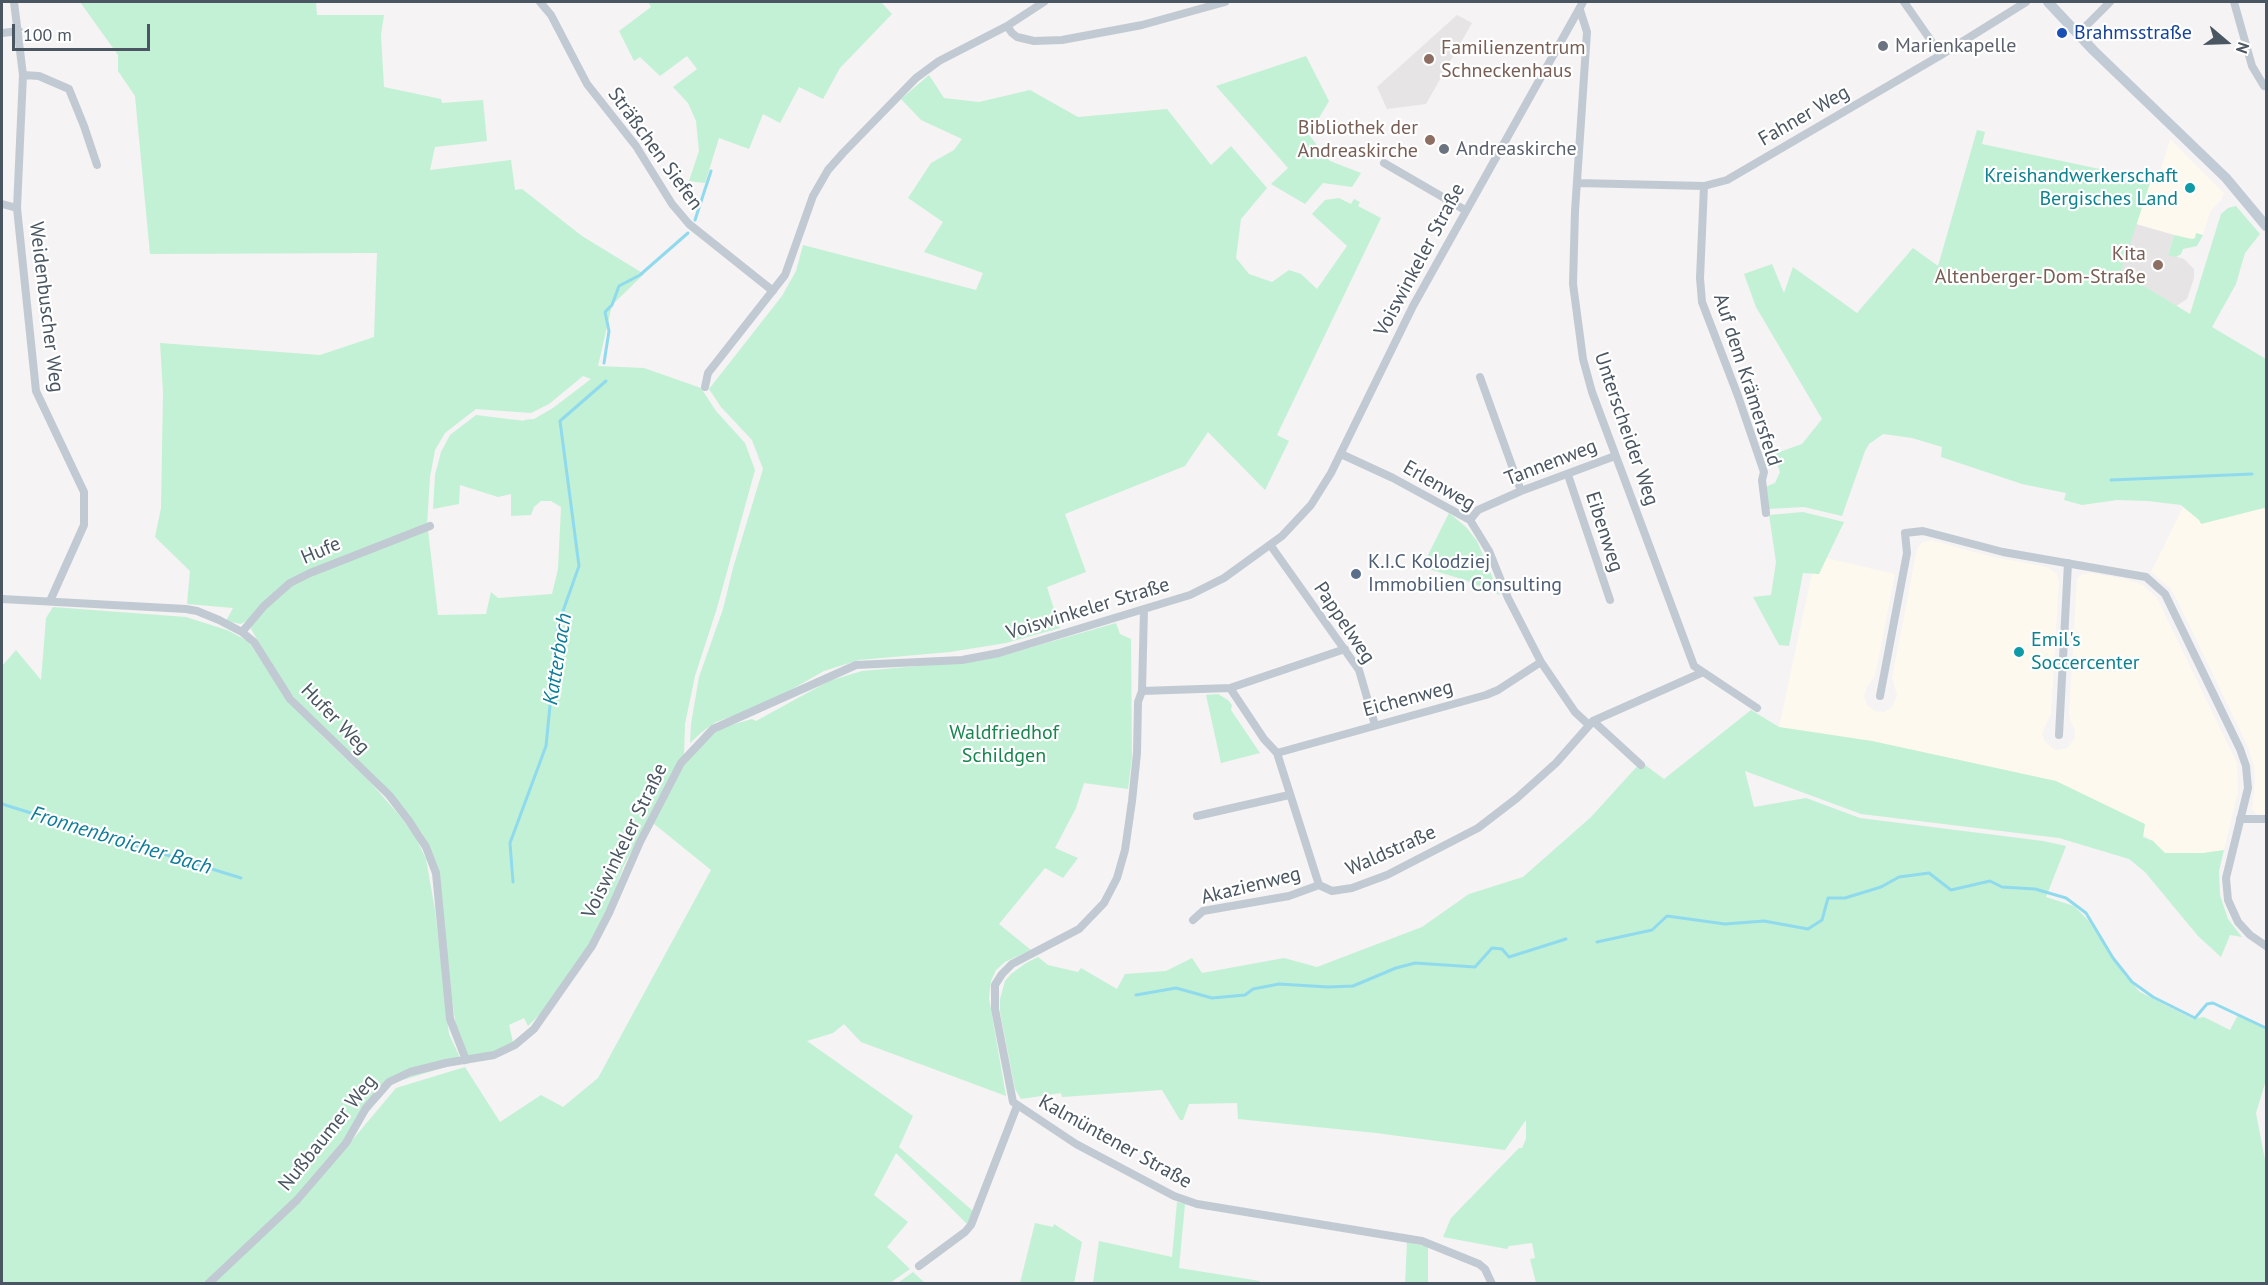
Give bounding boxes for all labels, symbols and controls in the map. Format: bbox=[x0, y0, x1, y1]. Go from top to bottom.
scale bar bbox=[15, 12, 153, 50]
north arrow bbox=[2196, 12, 2256, 72]
place label: Brahmsstraße bbox=[2074, 21, 2192, 45]
text: 100 m bbox=[23, 23, 72, 46]
marker: Brahmsstraße bbox=[2055, 26, 2069, 40]
place label: Marienkapelle bbox=[1895, 34, 2016, 58]
place label: Familienzentrum Schneckenhaus bbox=[1441, 36, 1585, 83]
marker: Marienkapelle bbox=[1876, 39, 1890, 53]
text: N bbox=[2232, 40, 2254, 56]
marker: Familienzentrum Schneckenhaus bbox=[1422, 52, 1436, 66]
street label: Fahner Weg bbox=[1754, 80, 1854, 152]
street label: Sträßchen Siefen bbox=[602, 83, 708, 215]
place label: Bibliothek der Andreaskirche bbox=[1297, 116, 1418, 163]
marker: Bibliothek der Andreaskirche bbox=[1423, 133, 1437, 147]
place label: Andreaskirche bbox=[1456, 137, 1577, 161]
marker: Andreaskirche bbox=[1437, 142, 1451, 156]
place label: Kreishandwerkerschaft Bergisches Land bbox=[1984, 164, 2178, 211]
street label: Voiswinkeler Straße bbox=[1370, 180, 1470, 340]
marker: Kreishandwerkerschaft Bergisches Land bbox=[2183, 181, 2197, 195]
street label: Weidenbuscher Weg bbox=[24, 220, 68, 394]
place label: Kita Altenberger-Dom-Straße bbox=[1935, 242, 2146, 289]
marker: Kita Altenberger-Dom-Straße bbox=[2151, 258, 2165, 272]
street label: Auf dem Krämersfeld bbox=[1708, 291, 1786, 469]
street label: Unterscheider Weg bbox=[1588, 349, 1664, 509]
street label: Tannenweg bbox=[1501, 434, 1601, 492]
street label: Erlenweg bbox=[1399, 456, 1479, 516]
street label: Eibenweg bbox=[1580, 489, 1628, 575]
street label: Hufe bbox=[298, 532, 344, 570]
place label: K.I.C Kolodziej Immobilien Consulting bbox=[1368, 550, 1562, 597]
marker: K.I.C Kolodziej Immobilien Consulting bbox=[1349, 567, 1363, 581]
street label: Voiswinkeler Straße bbox=[1003, 573, 1173, 645]
street label: Pappelweg bbox=[1308, 578, 1380, 668]
water label: Katterbach bbox=[538, 611, 578, 707]
place label: Emil's Soccercenter bbox=[2031, 628, 2140, 675]
marker: Emil's Soccercenter bbox=[2012, 645, 2026, 659]
street label: Eichenweg bbox=[1360, 675, 1456, 723]
street label: Hufer Weg bbox=[295, 679, 375, 759]
park label: Waldfriedhof Schildgen bbox=[949, 721, 1059, 768]
street label: Voiswinkeler Straße bbox=[577, 760, 673, 922]
water label: Fronnenbroicher Bach bbox=[27, 801, 215, 881]
street label: Waldstraße bbox=[1342, 820, 1440, 882]
street label: Akazienweg bbox=[1199, 862, 1303, 910]
street label: Nußbaumer Weg bbox=[274, 1070, 382, 1196]
street label: Kalmüntener Straße bbox=[1034, 1090, 1196, 1194]

